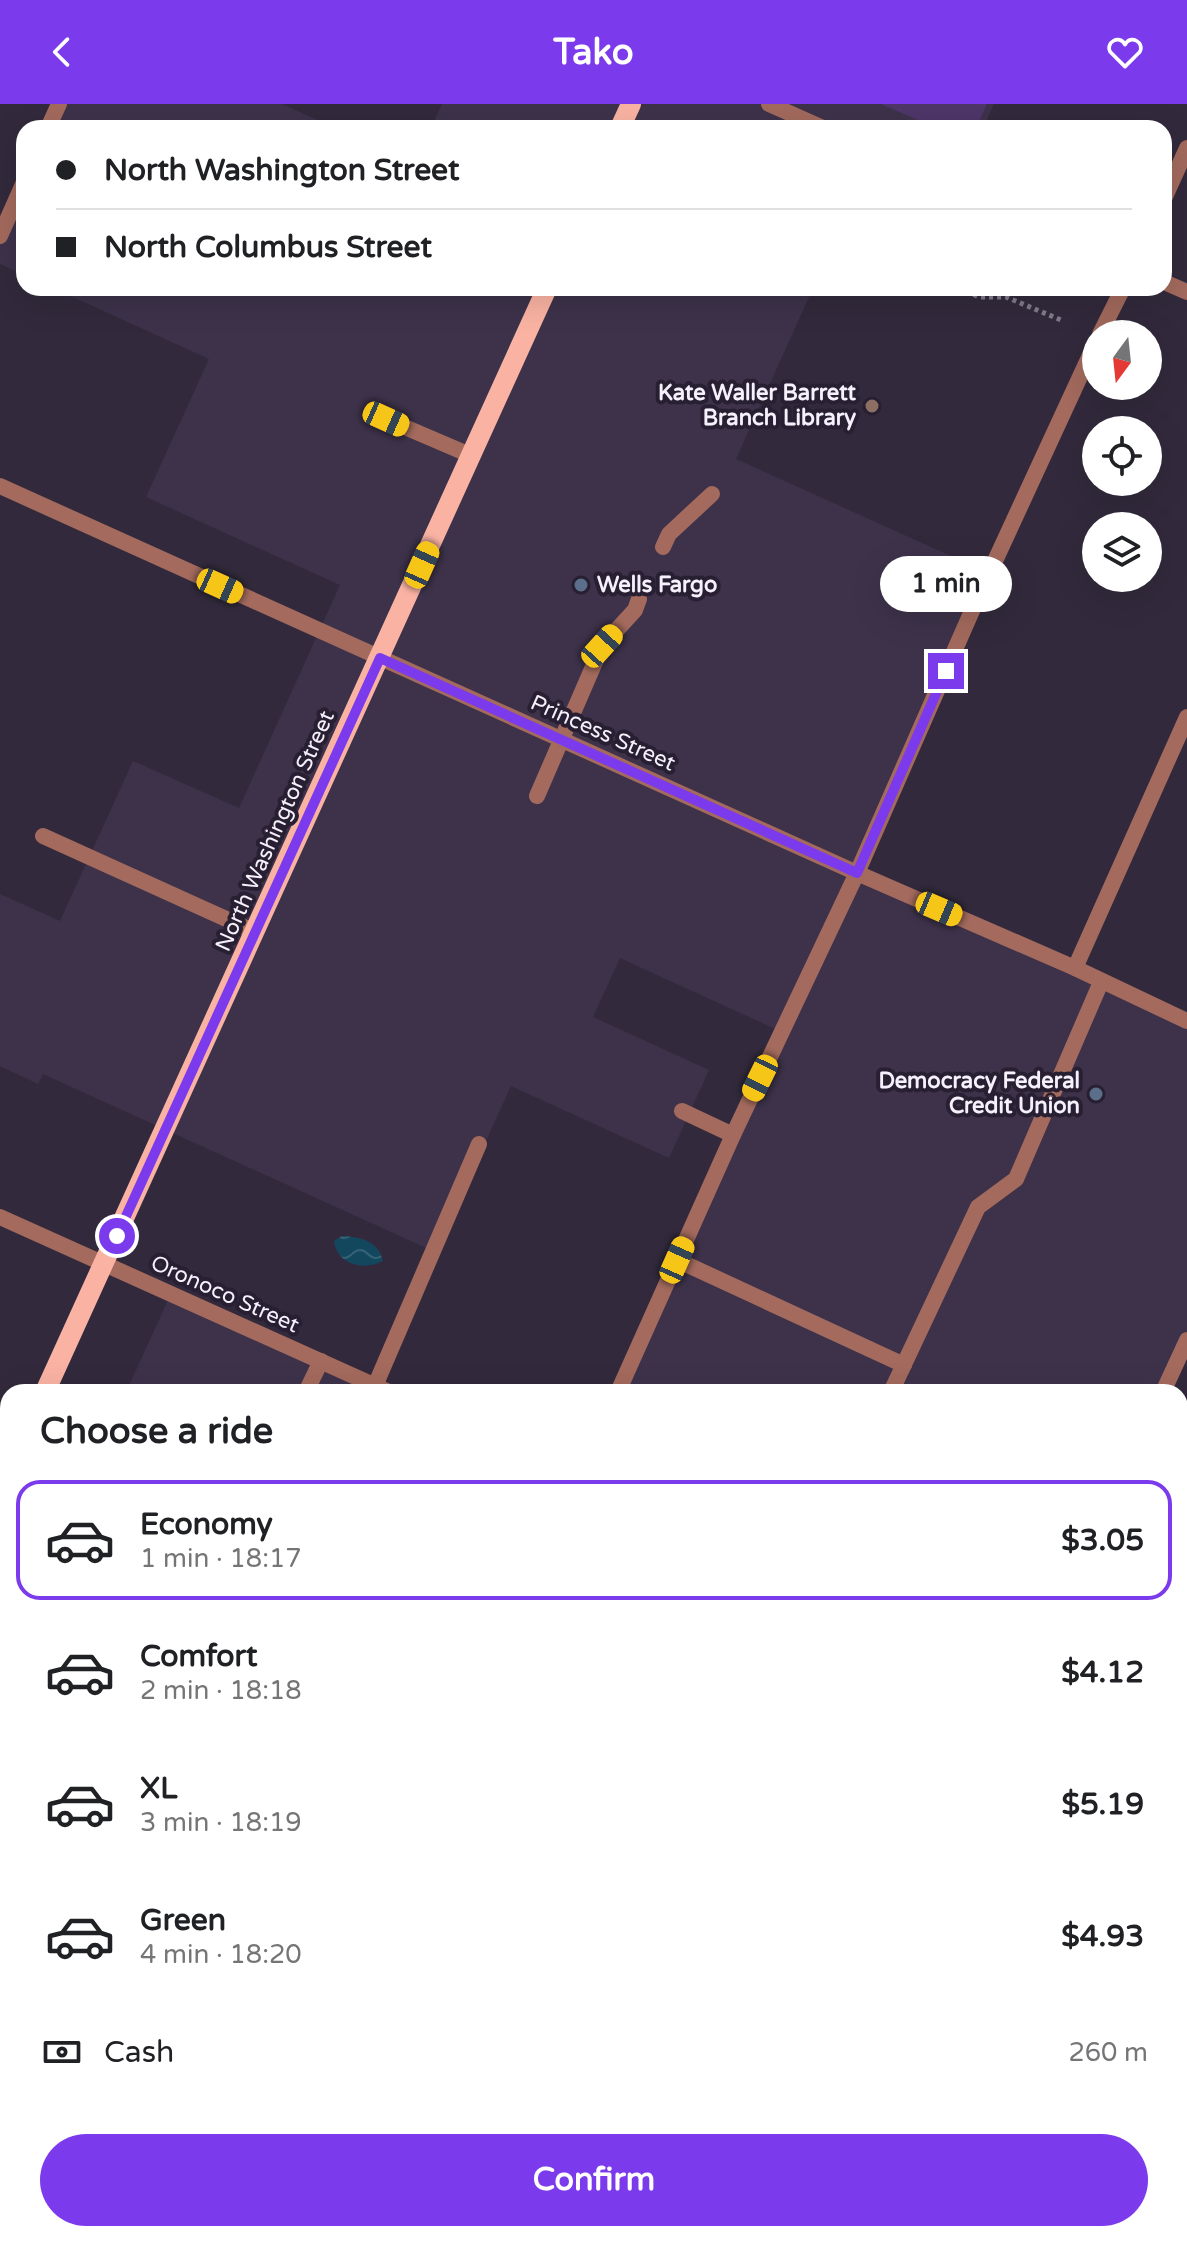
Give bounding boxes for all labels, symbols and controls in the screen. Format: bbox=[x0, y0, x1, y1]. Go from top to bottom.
icon: back bbox=[40, 30, 84, 74]
icon: heart bbox=[1103, 30, 1147, 74]
text: Tako bbox=[553, 31, 634, 74]
text: North Washington Street bbox=[104, 152, 460, 189]
text: North Columbus Street bbox=[104, 229, 432, 266]
north arrow bbox=[1082, 320, 1162, 400]
map controls bbox=[1082, 320, 1162, 592]
place label: Kate Waller Barrett Branch Library bbox=[658, 380, 857, 431]
marker: Kate Waller Barrett Branch Library bbox=[863, 397, 881, 415]
car bbox=[359, 398, 413, 440]
button: locate bbox=[1082, 416, 1162, 496]
button: layers bbox=[1082, 512, 1162, 592]
car bbox=[401, 538, 443, 592]
callout: 1 min bbox=[880, 555, 1012, 611]
car bbox=[193, 565, 247, 607]
text: 1 min bbox=[911, 568, 981, 599]
place label: Wells Fargo bbox=[597, 572, 717, 598]
marker: Wells Fargo bbox=[572, 576, 590, 594]
car bbox=[577, 620, 627, 672]
route end bbox=[928, 653, 964, 689]
street label: Princess Street bbox=[527, 689, 679, 777]
street label: North Washington Street bbox=[210, 707, 340, 955]
car bbox=[912, 889, 966, 929]
car bbox=[739, 1051, 781, 1105]
place label: Democracy Federal Credit Union bbox=[879, 1068, 1080, 1119]
marker: Democracy Federal Credit Union bbox=[1087, 1085, 1105, 1103]
route start bbox=[99, 1218, 135, 1254]
car bbox=[656, 1233, 698, 1287]
street label: Oronoco Street bbox=[147, 1250, 303, 1338]
text: Choose a ride bbox=[40, 1410, 273, 1453]
icon: car bbox=[44, 1504, 116, 1576]
text: Economy bbox=[140, 1506, 273, 1543]
text: $3.05 bbox=[1061, 1522, 1144, 1559]
text: 1 min · 18:17 bbox=[140, 1543, 302, 1574]
icon: car bbox=[44, 1636, 116, 1708]
text: Comfort bbox=[140, 1638, 258, 1675]
text: $4.12 bbox=[1061, 1654, 1144, 1691]
text: 2 min · 18:18 bbox=[140, 1675, 302, 1706]
icon: car bbox=[44, 1768, 116, 1840]
text: XL bbox=[140, 1770, 177, 1807]
text: $5.19 bbox=[1062, 1786, 1144, 1823]
text: 3 min · 18:19 bbox=[140, 1807, 302, 1838]
icon: car bbox=[44, 1900, 116, 1972]
text: Green bbox=[140, 1902, 226, 1939]
text: $4.93 bbox=[1061, 1918, 1144, 1955]
text: 4 min · 18:20 bbox=[140, 1939, 302, 1970]
icon: cash bbox=[40, 2030, 84, 2074]
text: Cash bbox=[104, 2034, 174, 2071]
text: 260 m bbox=[1068, 2037, 1148, 2068]
button: Confirm bbox=[40, 2134, 1148, 2226]

